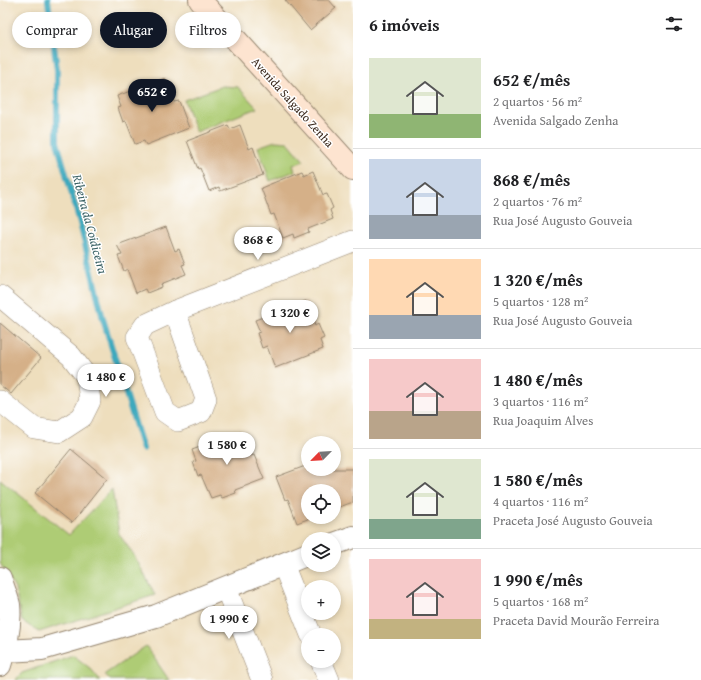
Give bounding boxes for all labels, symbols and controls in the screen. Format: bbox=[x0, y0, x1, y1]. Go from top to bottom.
chip: Comprar bbox=[12, 12, 92, 48]
chip: Alugar bbox=[100, 12, 167, 48]
chip: Filtros bbox=[175, 12, 241, 48]
text: 6 imóveis bbox=[369, 12, 440, 37]
icon: filters bbox=[663, 13, 685, 35]
street label: Avenida Salgado Zenha bbox=[248, 53, 338, 151]
text: 652 €/mês bbox=[493, 67, 570, 92]
icon: home bbox=[401, 74, 449, 122]
pin: 652 € bbox=[124, 79, 180, 113]
text: 652 € bbox=[137, 82, 167, 101]
text: 2 quartos · 56 m² bbox=[493, 92, 582, 111]
text: Avenida Salgado Zenha bbox=[493, 111, 618, 130]
text: 868 €/mês bbox=[493, 167, 570, 192]
water label: Ribeira da Coidiceira bbox=[67, 171, 112, 276]
icon: home bbox=[401, 175, 449, 223]
text: 2 quartos · 76 m² bbox=[493, 192, 582, 211]
text: Rua José Augusto Gouveia bbox=[493, 211, 632, 230]
pin: 868 € bbox=[230, 227, 286, 261]
text: 868 € bbox=[243, 230, 273, 249]
text: 1 320 €/mês bbox=[493, 267, 583, 292]
icon: home bbox=[401, 275, 449, 323]
text: 5 quartos · 128 m² bbox=[493, 292, 588, 311]
pin: 1 320 € bbox=[253, 300, 327, 334]
text: 1 320 € bbox=[270, 303, 310, 322]
text: Rua José Augusto Gouveia bbox=[493, 311, 632, 330]
pin: 1 480 € bbox=[69, 364, 143, 398]
text: 1 480 € bbox=[86, 367, 126, 386]
text: 1 480 €/mês bbox=[493, 367, 583, 392]
icon: home bbox=[401, 375, 449, 423]
text: 3 quartos · 116 m² bbox=[493, 392, 588, 411]
text: Rua Joaquim Alves bbox=[493, 411, 593, 430]
pin: 1 580 € bbox=[190, 432, 264, 466]
text: 1 580 € bbox=[207, 435, 247, 454]
north arrow bbox=[301, 436, 341, 476]
map controls bbox=[301, 436, 341, 668]
text: 1 580 €/mês bbox=[493, 467, 583, 492]
icon: home bbox=[401, 475, 449, 523]
button: locate bbox=[301, 484, 341, 524]
text: 4 quartos · 116 m² bbox=[493, 492, 588, 511]
text: Praceta José Augusto Gouveia bbox=[493, 511, 653, 530]
button: layers bbox=[301, 532, 341, 572]
text: 1 990 €/mês bbox=[493, 567, 583, 592]
icon: home bbox=[401, 575, 449, 623]
button: + bbox=[301, 580, 341, 620]
text: 5 quartos · 168 m² bbox=[493, 592, 588, 611]
pin: 1 990 € bbox=[192, 606, 266, 640]
text: 1 990 € bbox=[209, 609, 249, 628]
text: Praceta David Mourão Ferreira bbox=[493, 611, 660, 630]
button: − bbox=[301, 628, 341, 668]

